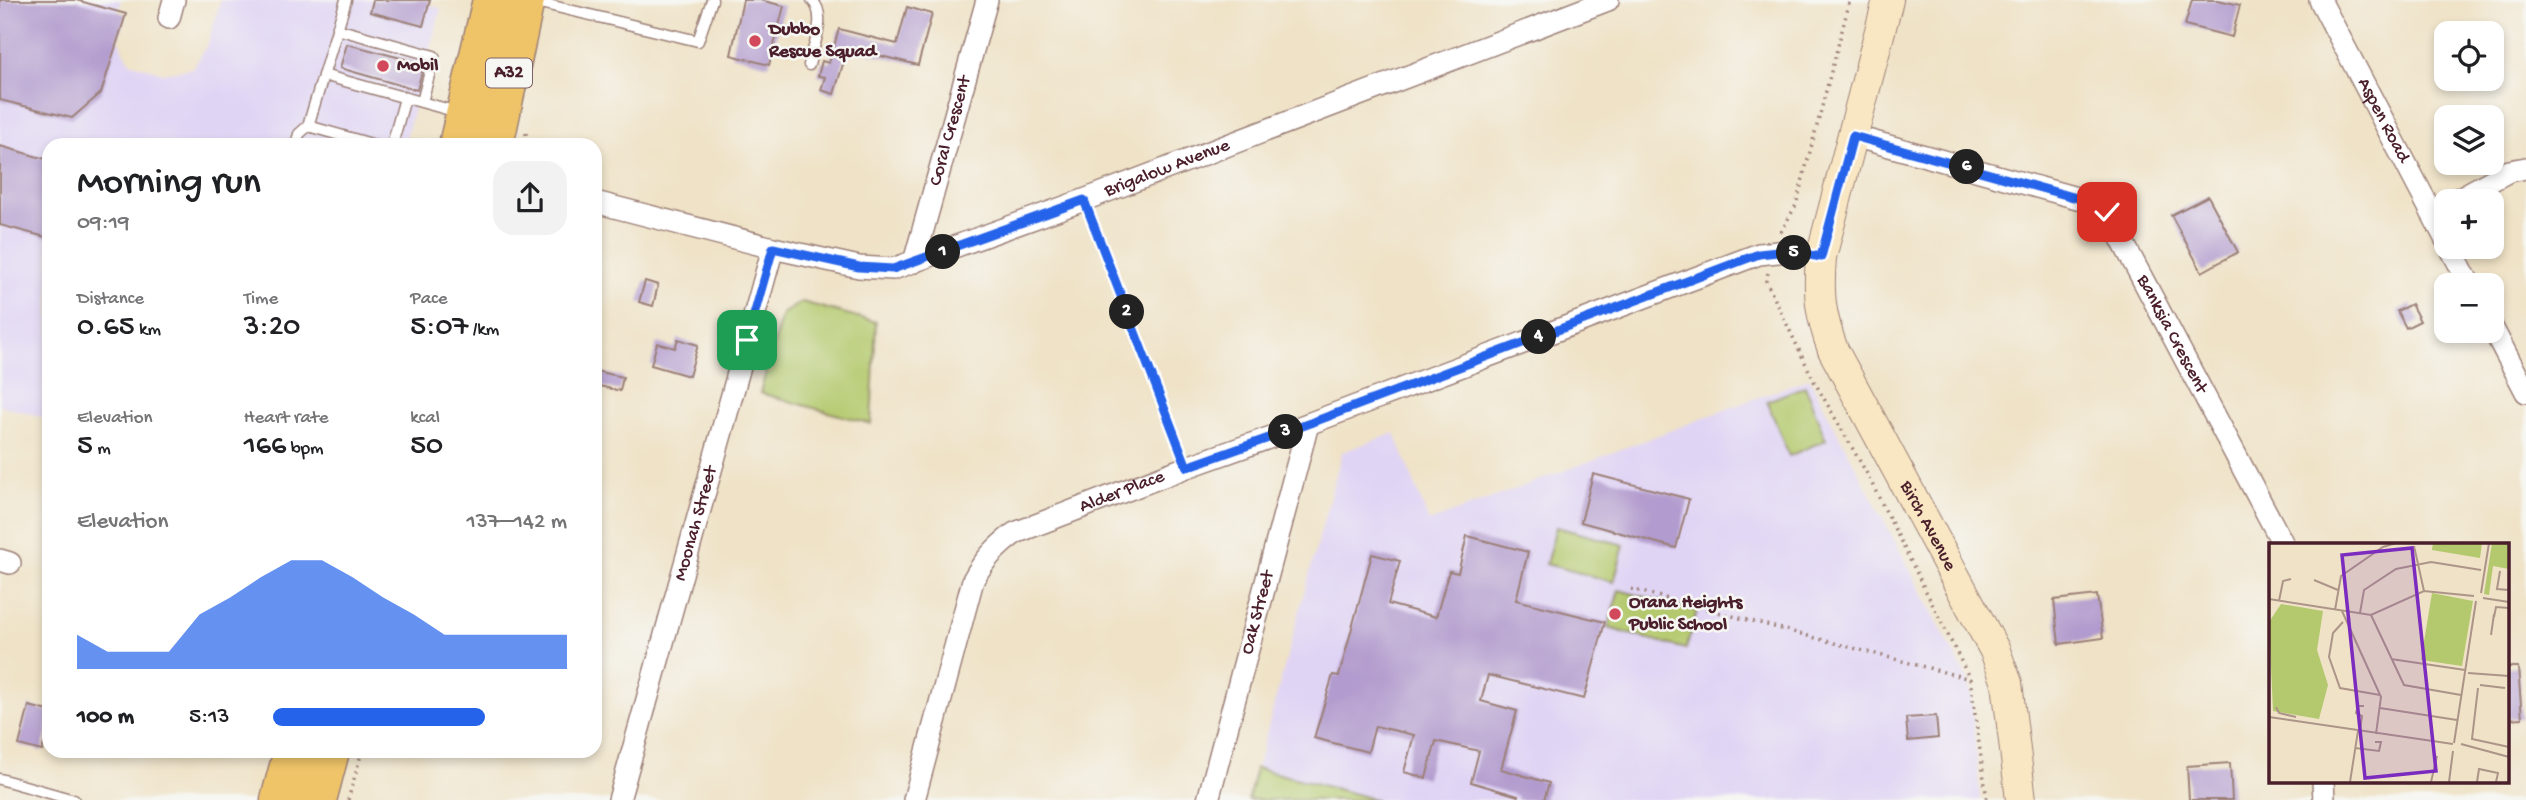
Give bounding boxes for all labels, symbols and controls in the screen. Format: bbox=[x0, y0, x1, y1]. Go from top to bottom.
place label: Dubbo Rescue Squad bbox=[767, 19, 878, 64]
map controls bbox=[2434, 21, 2504, 343]
button: locate bbox=[2434, 21, 2504, 91]
marker: Dubbo Rescue Squad bbox=[747, 33, 763, 49]
place label: Mobil bbox=[397, 55, 438, 78]
marker: Mobil bbox=[375, 58, 391, 74]
road number: A32 bbox=[486, 58, 532, 88]
street label: Coral Crescent bbox=[924, 71, 977, 189]
street label: Aspen Road bbox=[2352, 74, 2416, 168]
button: layers bbox=[2434, 105, 2504, 175]
street label: Brigalow Avenue bbox=[1100, 134, 1233, 203]
pin: 6 bbox=[1950, 150, 1984, 184]
text: 6 bbox=[1962, 155, 1971, 178]
button: share bbox=[493, 161, 567, 235]
text: Morning run bbox=[77, 162, 261, 206]
pin bbox=[2077, 182, 2137, 242]
button: + bbox=[2434, 189, 2504, 259]
icon: check bbox=[2088, 193, 2126, 231]
text: 09:19 bbox=[77, 210, 130, 237]
pin: 1 bbox=[926, 234, 960, 270]
pin: 5 bbox=[1776, 236, 1812, 270]
text: 1 bbox=[939, 240, 946, 263]
text: 5 bbox=[1789, 241, 1799, 264]
street label: Banksia Crescent bbox=[2131, 270, 2214, 399]
button: − bbox=[2434, 273, 2504, 343]
text: Distance bbox=[77, 288, 144, 311]
text: Time bbox=[244, 288, 278, 311]
text: Pace bbox=[410, 288, 448, 311]
pin: 2 bbox=[1110, 294, 1144, 330]
text: 2 bbox=[1122, 300, 1131, 323]
pin bbox=[717, 310, 777, 370]
text: 0.65 bbox=[77, 311, 134, 346]
text: 3:20 bbox=[244, 311, 300, 346]
text: 5:07 bbox=[410, 311, 468, 346]
text: km bbox=[134, 319, 161, 342]
text: /km bbox=[468, 319, 499, 342]
pin: 4 bbox=[1522, 320, 1556, 354]
icon: arrive bbox=[728, 321, 766, 359]
text: 4 bbox=[1534, 325, 1543, 348]
text: Elevation bbox=[77, 407, 153, 430]
text: Heart rate bbox=[244, 407, 329, 430]
text: kcal bbox=[410, 407, 440, 430]
pin: 3 bbox=[1268, 414, 1304, 450]
text: 3 bbox=[1281, 420, 1290, 443]
text: 5 bbox=[77, 430, 93, 465]
text: 166 bbox=[244, 430, 286, 465]
text: 50 bbox=[410, 430, 443, 465]
text: m bbox=[93, 438, 111, 461]
text: bpm bbox=[286, 438, 324, 461]
street label: Moonah Street bbox=[669, 461, 724, 583]
street label: Alder Place bbox=[1076, 465, 1168, 519]
street label: Birch Avenue bbox=[1894, 476, 1961, 575]
text: Elevation bbox=[77, 509, 168, 536]
text: 137–142 m bbox=[466, 509, 567, 536]
inset map bbox=[2269, 543, 2508, 782]
street label: Oak Street bbox=[1236, 566, 1281, 657]
place label: Orana Heights Public School bbox=[1628, 592, 1743, 637]
marker: Orana Heights Public School bbox=[1607, 606, 1623, 622]
text: 100 m bbox=[77, 704, 134, 731]
text: 5:13 bbox=[189, 704, 230, 731]

